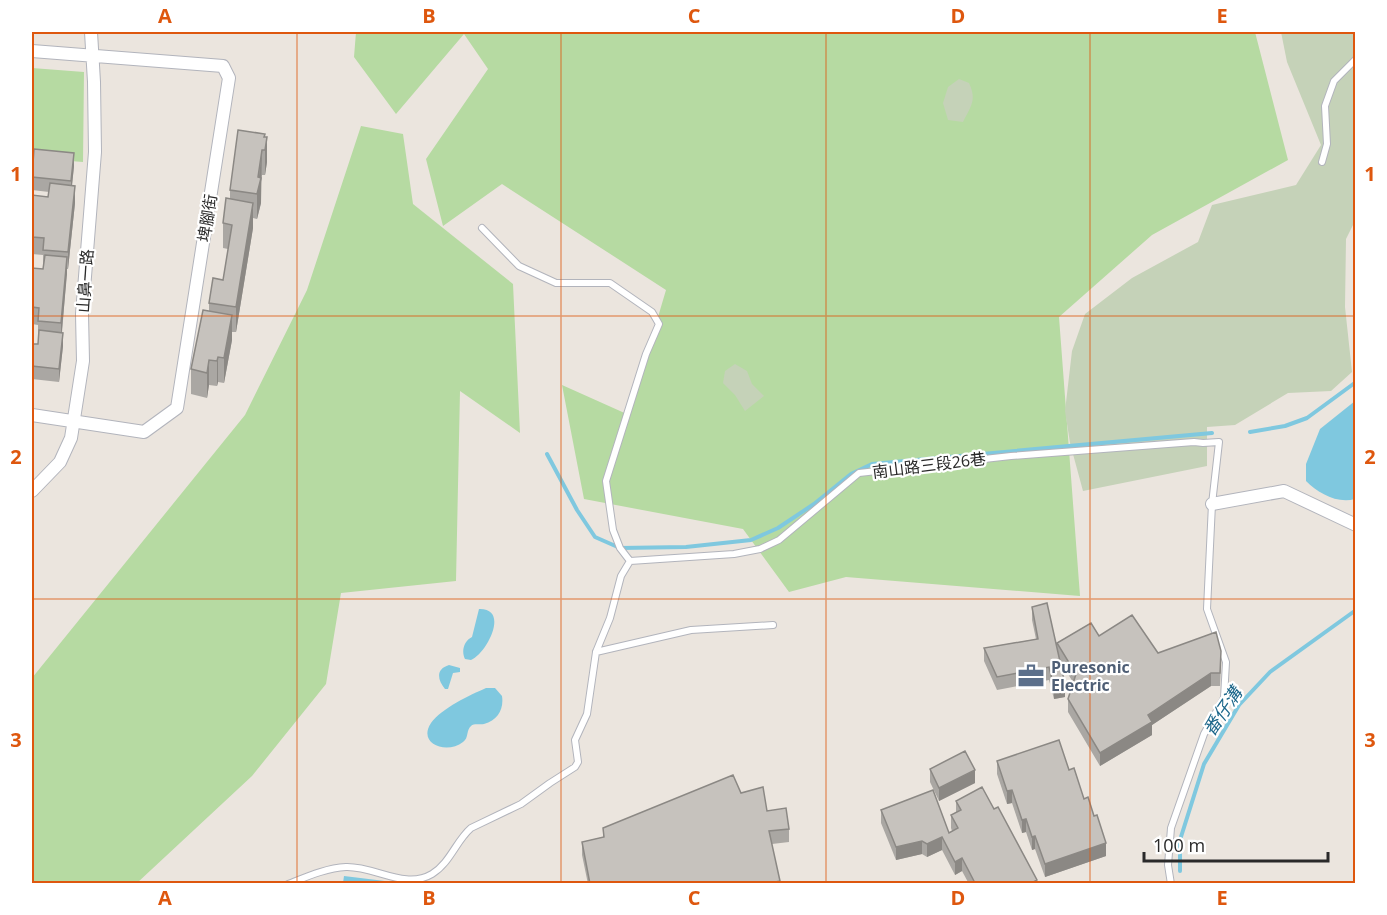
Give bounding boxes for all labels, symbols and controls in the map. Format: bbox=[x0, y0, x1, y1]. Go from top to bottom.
text: A bbox=[158, 2, 172, 29]
text: B bbox=[422, 2, 436, 29]
text: C bbox=[688, 2, 701, 29]
text: D bbox=[951, 2, 965, 29]
text: E bbox=[1216, 2, 1228, 29]
text: 1 bbox=[10, 160, 22, 187]
text: 1 bbox=[1364, 160, 1376, 187]
street label: 埤腳街 bbox=[192, 193, 222, 243]
street label: 山鼻一路 bbox=[72, 248, 98, 314]
text: 2 bbox=[10, 443, 22, 470]
text: 2 bbox=[1364, 443, 1376, 470]
street label: 南山路三段26巷 bbox=[871, 447, 987, 483]
place label: Puresonic Electric bbox=[1051, 656, 1130, 696]
office icon: Puresonic Electric bbox=[1016, 661, 1046, 691]
water label: 番仔溝 bbox=[1197, 679, 1249, 740]
text: 3 bbox=[10, 726, 22, 753]
text: 3 bbox=[1364, 726, 1376, 753]
scale bar bbox=[1144, 825, 1328, 863]
text: 100 m bbox=[1153, 833, 1205, 857]
text: A bbox=[158, 884, 172, 911]
text: B bbox=[422, 884, 436, 911]
text: C bbox=[688, 884, 701, 911]
text: D bbox=[951, 884, 965, 911]
text: E bbox=[1216, 884, 1228, 911]

